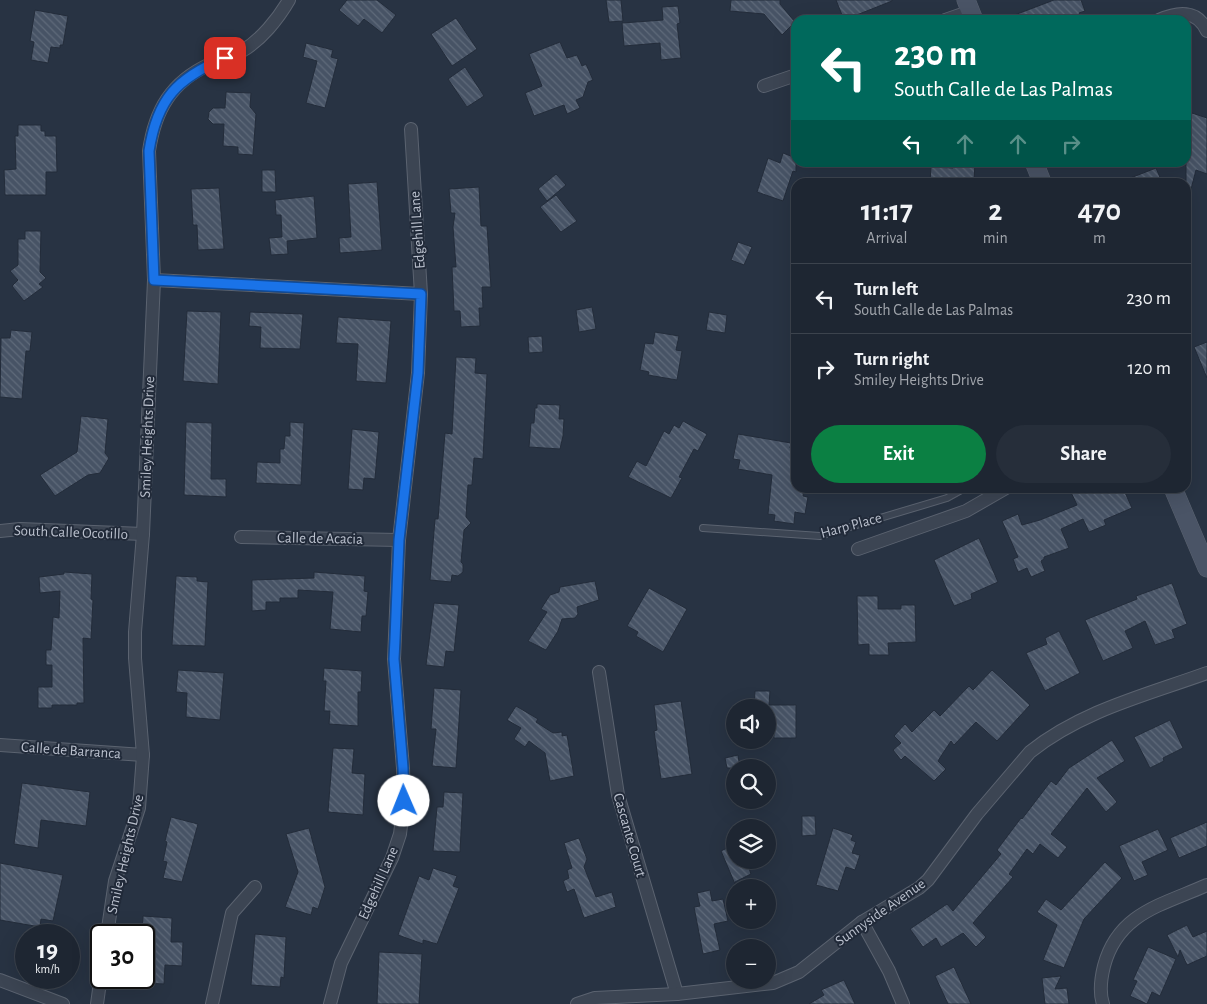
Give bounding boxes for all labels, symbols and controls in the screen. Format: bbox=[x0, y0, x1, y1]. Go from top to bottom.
icon: left bbox=[811, 35, 876, 100]
pin bbox=[204, 37, 246, 79]
text: 230 m bbox=[894, 37, 977, 72]
icon: arrive bbox=[211, 44, 239, 72]
text: South Calle de Las Palmas bbox=[894, 78, 1113, 100]
icon: left bbox=[898, 130, 926, 158]
icon: ahead bbox=[951, 130, 979, 158]
icon: ahead bbox=[1004, 130, 1032, 158]
icon: right bbox=[1057, 130, 1085, 158]
street label: Edgehill Lane bbox=[407, 191, 428, 269]
text: 11:17 bbox=[861, 196, 913, 226]
text: 2 bbox=[988, 196, 1002, 226]
text: 470 bbox=[1078, 196, 1121, 226]
text: Arrival bbox=[866, 230, 907, 246]
text: min bbox=[983, 230, 1008, 246]
text: m bbox=[1093, 230, 1106, 246]
text: Turn left bbox=[854, 280, 918, 299]
icon: left bbox=[811, 285, 839, 313]
text: 230 m bbox=[1126, 289, 1171, 308]
text: South Calle de Las Palmas bbox=[854, 302, 1013, 318]
text: Turn right bbox=[854, 350, 929, 369]
icon: right bbox=[811, 355, 839, 383]
text: 120 m bbox=[1127, 359, 1171, 378]
text: Smiley Heights Drive bbox=[854, 372, 984, 388]
street label: Smiley Heights Drive bbox=[138, 376, 157, 498]
button: Exit bbox=[811, 425, 986, 483]
button: Share bbox=[996, 425, 1171, 483]
street label: Harp Place bbox=[819, 510, 883, 541]
street label: South Calle Ocotillo bbox=[14, 523, 128, 542]
street label: Calle de Acacia bbox=[277, 530, 363, 547]
map controls bbox=[726, 699, 776, 989]
button: sound bbox=[726, 699, 776, 749]
street label: Calle de Barranca bbox=[20, 740, 121, 761]
button: search bbox=[726, 759, 776, 809]
position arrow bbox=[377, 774, 429, 826]
street label: Cascante Court bbox=[610, 792, 649, 879]
street label: Smiley Heights Drive bbox=[104, 793, 146, 915]
button: layers bbox=[726, 819, 776, 869]
street label: Edgehill Lane bbox=[356, 845, 401, 922]
street label: Sunnyside Avenue bbox=[833, 876, 928, 949]
button: + bbox=[726, 879, 776, 929]
speed limit sign: 30 bbox=[90, 924, 155, 989]
text: 19 bbox=[37, 938, 58, 963]
button: − bbox=[726, 939, 776, 989]
text: km/h bbox=[35, 963, 60, 975]

